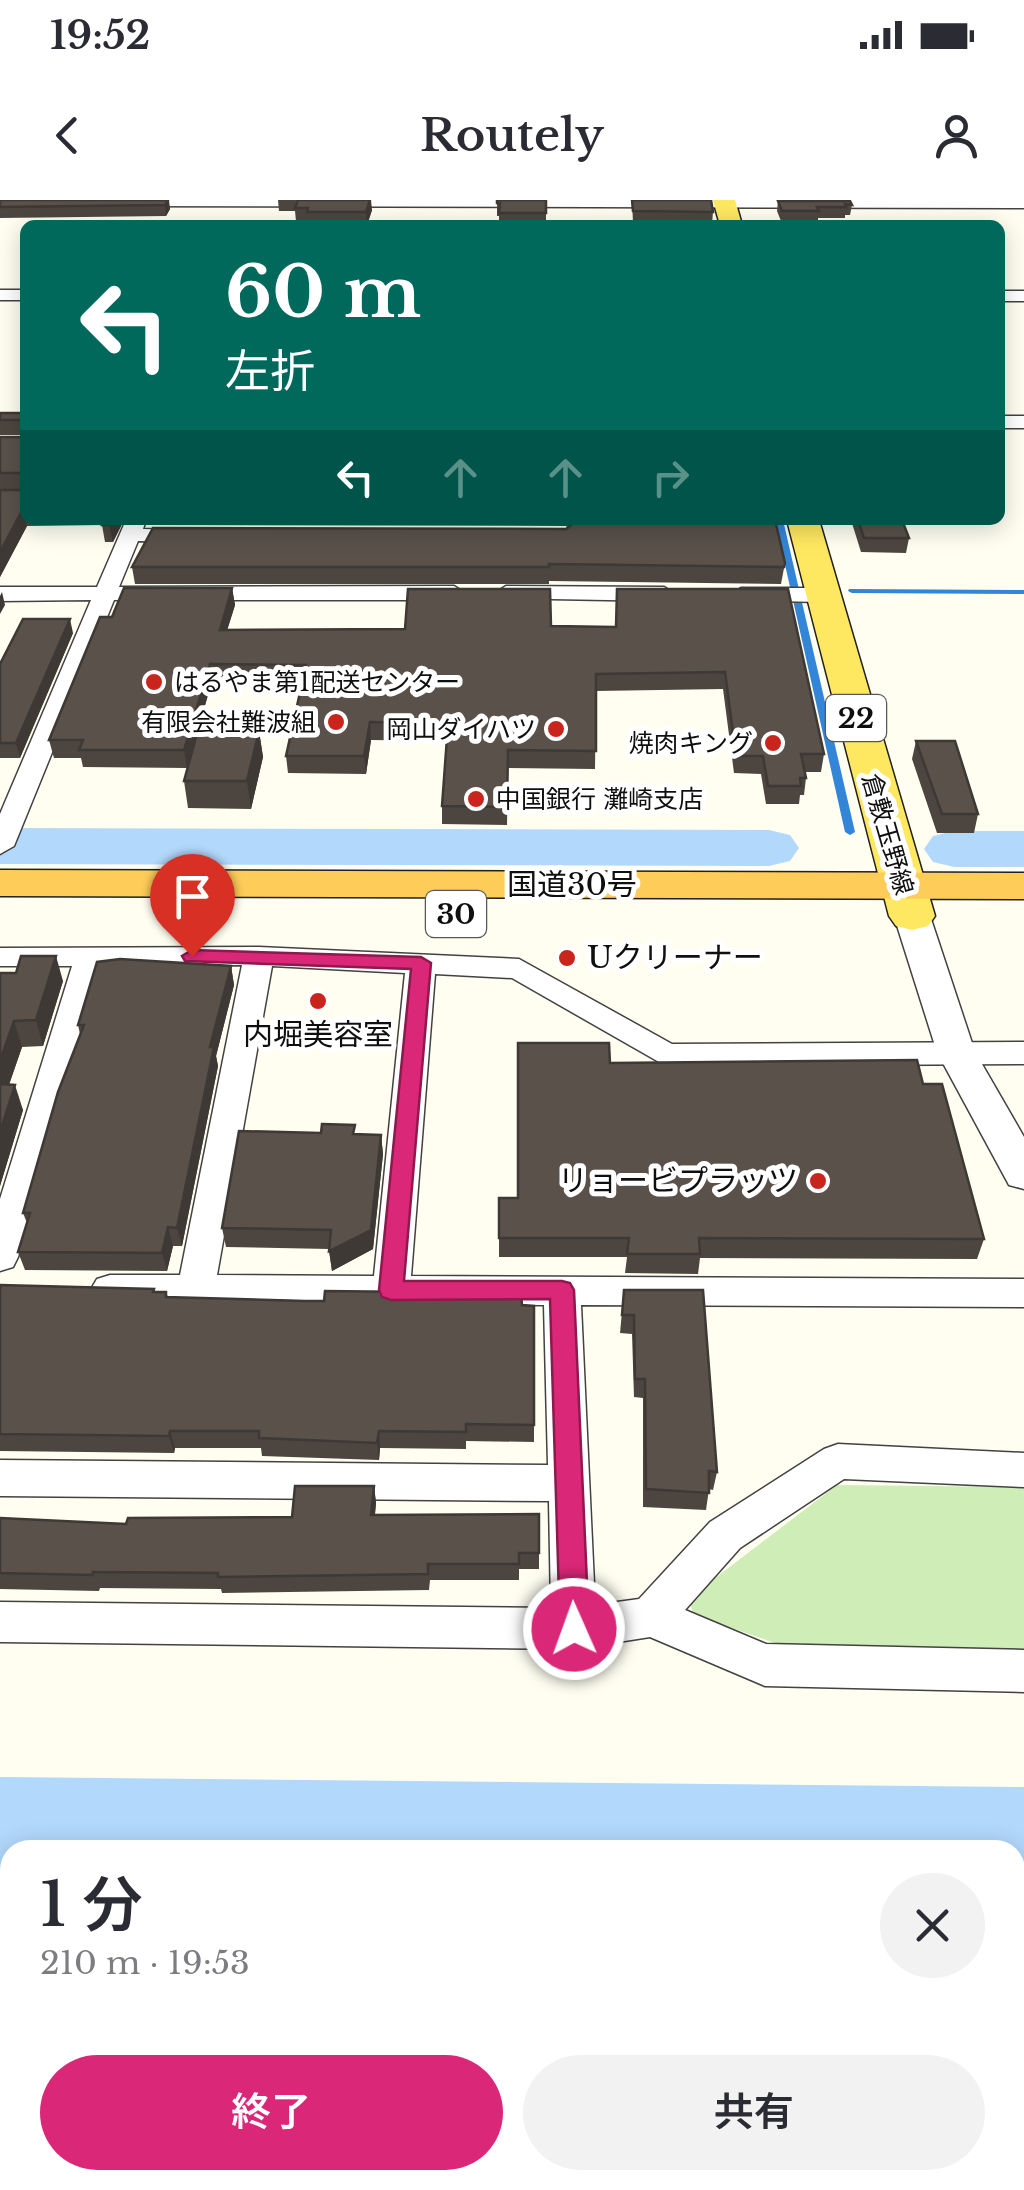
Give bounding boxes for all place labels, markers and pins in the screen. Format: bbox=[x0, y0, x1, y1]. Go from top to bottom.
place label: はるやま第1配送センター bbox=[174, 667, 460, 698]
marker: はるやま第1配送センター bbox=[143, 671, 165, 693]
place label: 有限会社難波組 bbox=[141, 707, 316, 738]
marker: 有限会社難波組 bbox=[325, 711, 347, 733]
place label: 岡山ダイハツ bbox=[386, 714, 536, 745]
marker: 岡山ダイハツ bbox=[545, 718, 567, 740]
place label: 焼肉キング bbox=[629, 728, 753, 759]
marker: 焼肉キング bbox=[762, 732, 784, 754]
place label: 中国銀行 灘崎支店 bbox=[496, 784, 703, 815]
marker: 中国銀行 灘崎支店 bbox=[465, 788, 487, 810]
pin bbox=[150, 854, 235, 957]
place label: Uクリーナー bbox=[587, 939, 763, 976]
marker: Uクリーナー bbox=[556, 947, 578, 969]
marker: 内堀美容室 bbox=[307, 990, 329, 1012]
place label: 内堀美容室 bbox=[243, 1016, 393, 1053]
place label: リョービプラッツ bbox=[558, 1162, 798, 1199]
marker: リョービプラッツ bbox=[807, 1170, 829, 1192]

